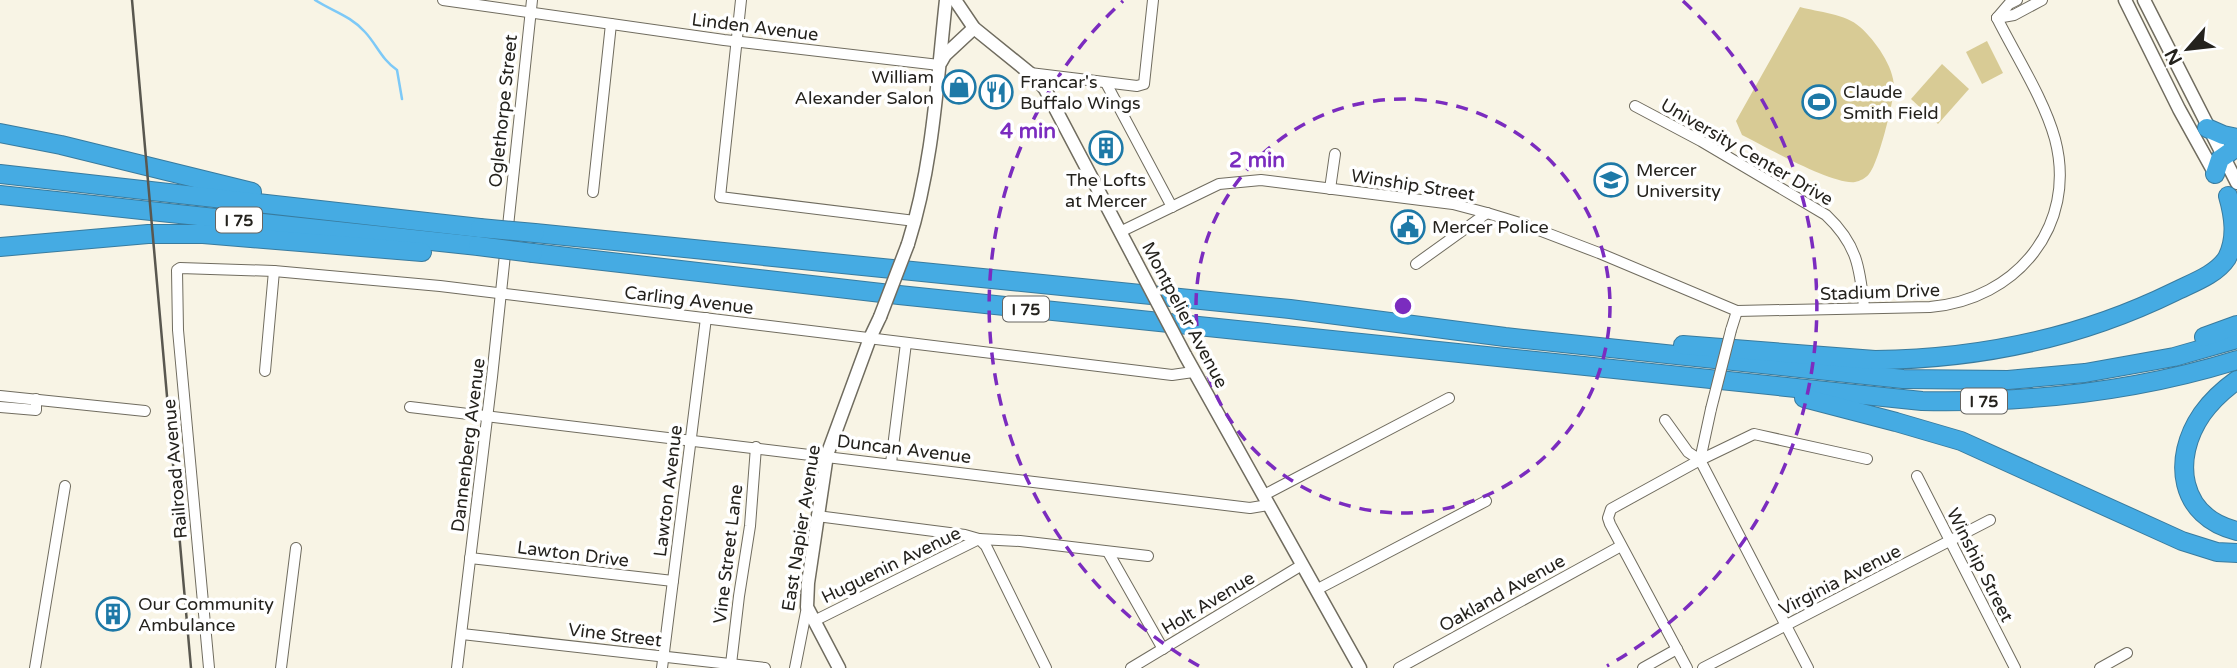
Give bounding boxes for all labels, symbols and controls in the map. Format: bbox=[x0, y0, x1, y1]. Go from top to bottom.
street label: Linden Avenue bbox=[690, 8, 820, 46]
north arrow bbox=[2153, 14, 2223, 84]
street label: Oglethorpe Street bbox=[484, 33, 522, 189]
text: N bbox=[2161, 45, 2187, 68]
place label: William Alexander Salon bbox=[795, 66, 934, 109]
shop icon: William Alexander Salon bbox=[940, 68, 978, 106]
place label: Francar's Buffalo Wings bbox=[1020, 71, 1141, 114]
restaurant icon: Francar's Buffalo Wings bbox=[977, 73, 1015, 111]
place label: Claude Smith Field bbox=[1843, 81, 1939, 124]
sports icon: Claude Smith Field bbox=[1800, 83, 1838, 121]
street label: University Center Drive bbox=[1657, 94, 1837, 210]
text: 4 min bbox=[1000, 119, 1056, 144]
building icon: The Lofts at Mercer bbox=[1087, 129, 1125, 167]
text: 2 min bbox=[1229, 148, 1285, 173]
place label: Mercer University bbox=[1636, 159, 1721, 202]
school or university icon: Mercer University bbox=[1592, 161, 1630, 199]
street label: Winship Street bbox=[1350, 164, 1477, 206]
place label: The Lofts at Mercer bbox=[1065, 169, 1147, 212]
road number: I 75 bbox=[216, 208, 262, 232]
public building icon: Mercer Police bbox=[1389, 208, 1427, 246]
place label: Mercer Police bbox=[1432, 216, 1549, 238]
street label: Montpelier Avenue bbox=[1137, 238, 1233, 392]
street label: Stadium Drive bbox=[1820, 279, 1940, 305]
street label: Carling Avenue bbox=[623, 281, 755, 319]
centre of rings bbox=[1391, 294, 1415, 318]
road number: I 75 bbox=[1003, 296, 1049, 322]
street label: Dannenberg Avenue bbox=[446, 357, 490, 533]
road number: I 75 bbox=[1961, 388, 2007, 414]
street label: Railroad Avenue bbox=[158, 398, 192, 540]
street label: Lawton Avenue bbox=[649, 424, 687, 558]
street label: Duncan Avenue bbox=[836, 430, 972, 468]
street label: East Napier Avenue bbox=[777, 443, 825, 613]
street label: Vine Street Lane bbox=[709, 483, 747, 625]
street label: Winship Street bbox=[1942, 504, 2018, 626]
street label: Huguenin Avenue bbox=[818, 522, 964, 608]
street label: Lawton Drive bbox=[516, 536, 630, 572]
street label: Virginia Avenue bbox=[1775, 540, 1905, 620]
street label: Oakland Avenue bbox=[1435, 549, 1569, 637]
street label: Holt Avenue bbox=[1157, 567, 1259, 639]
place label: Our Community Ambulance bbox=[138, 593, 274, 636]
building icon: Our Community Ambulance bbox=[94, 595, 132, 633]
street label: Vine Street bbox=[567, 618, 663, 652]

